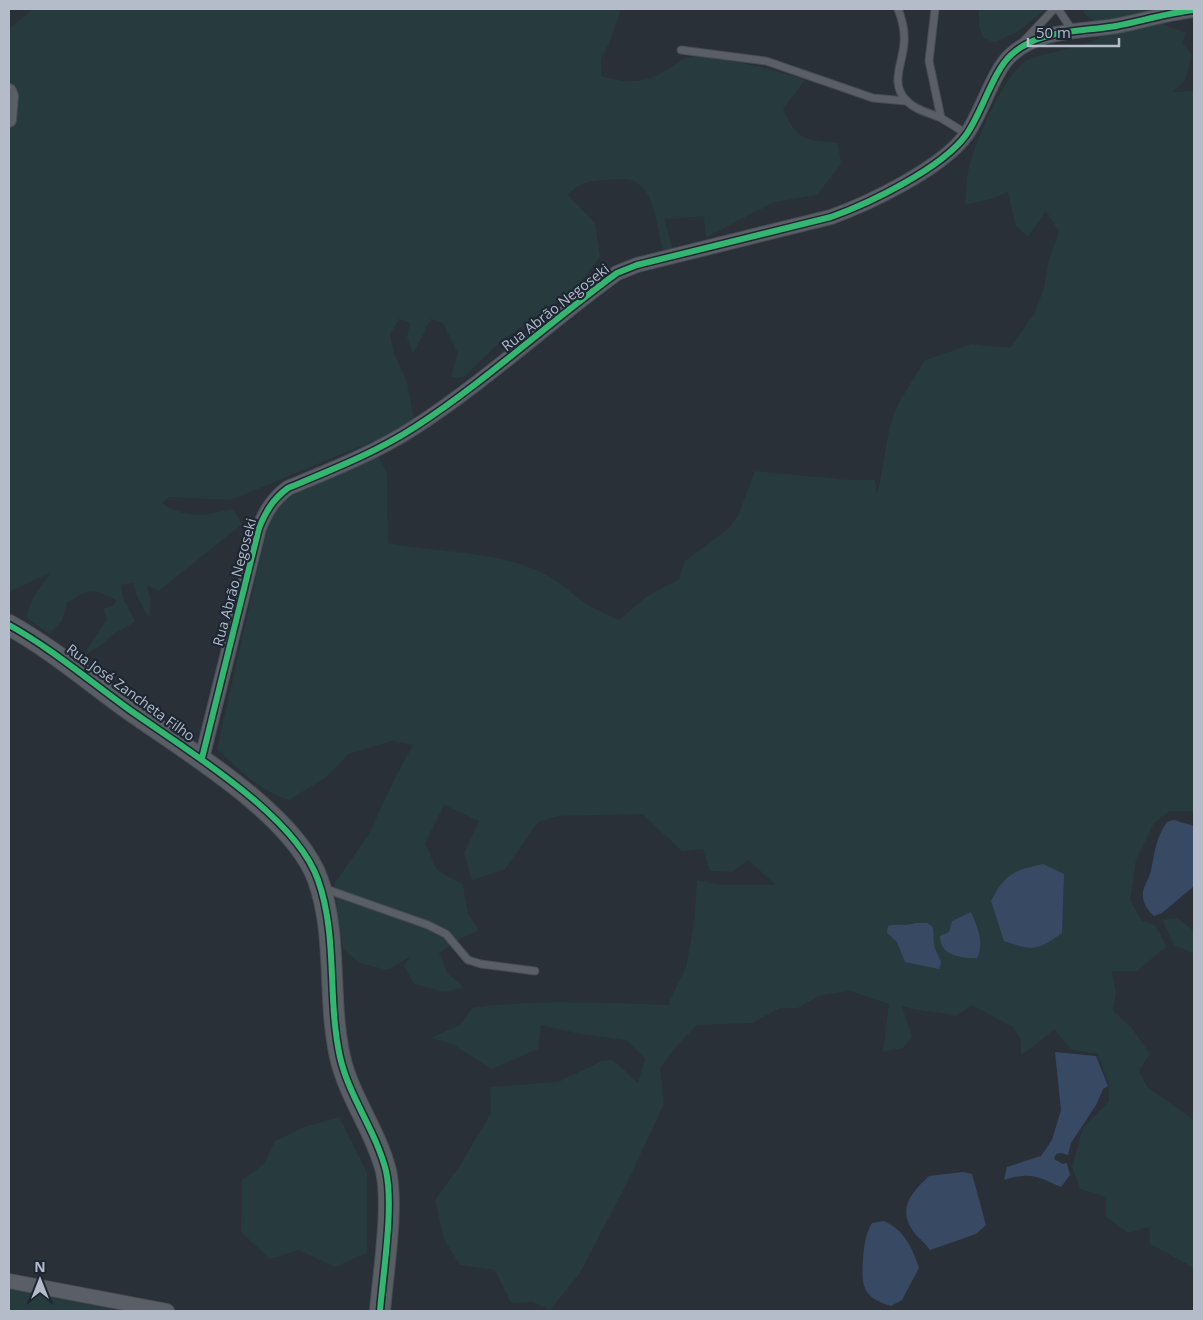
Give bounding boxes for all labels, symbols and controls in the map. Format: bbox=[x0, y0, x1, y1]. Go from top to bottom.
scale bar bbox=[1028, 15, 1119, 47]
text: 50 m bbox=[1036, 22, 1071, 42]
street label: Rua Abrão Negoseki bbox=[497, 259, 613, 355]
street label: Rua Abrão Negoseki bbox=[208, 516, 260, 648]
street label: Rua José Zancheta Filho bbox=[63, 639, 199, 745]
north arrow bbox=[15, 1255, 65, 1305]
text: N bbox=[34, 1257, 46, 1276]

